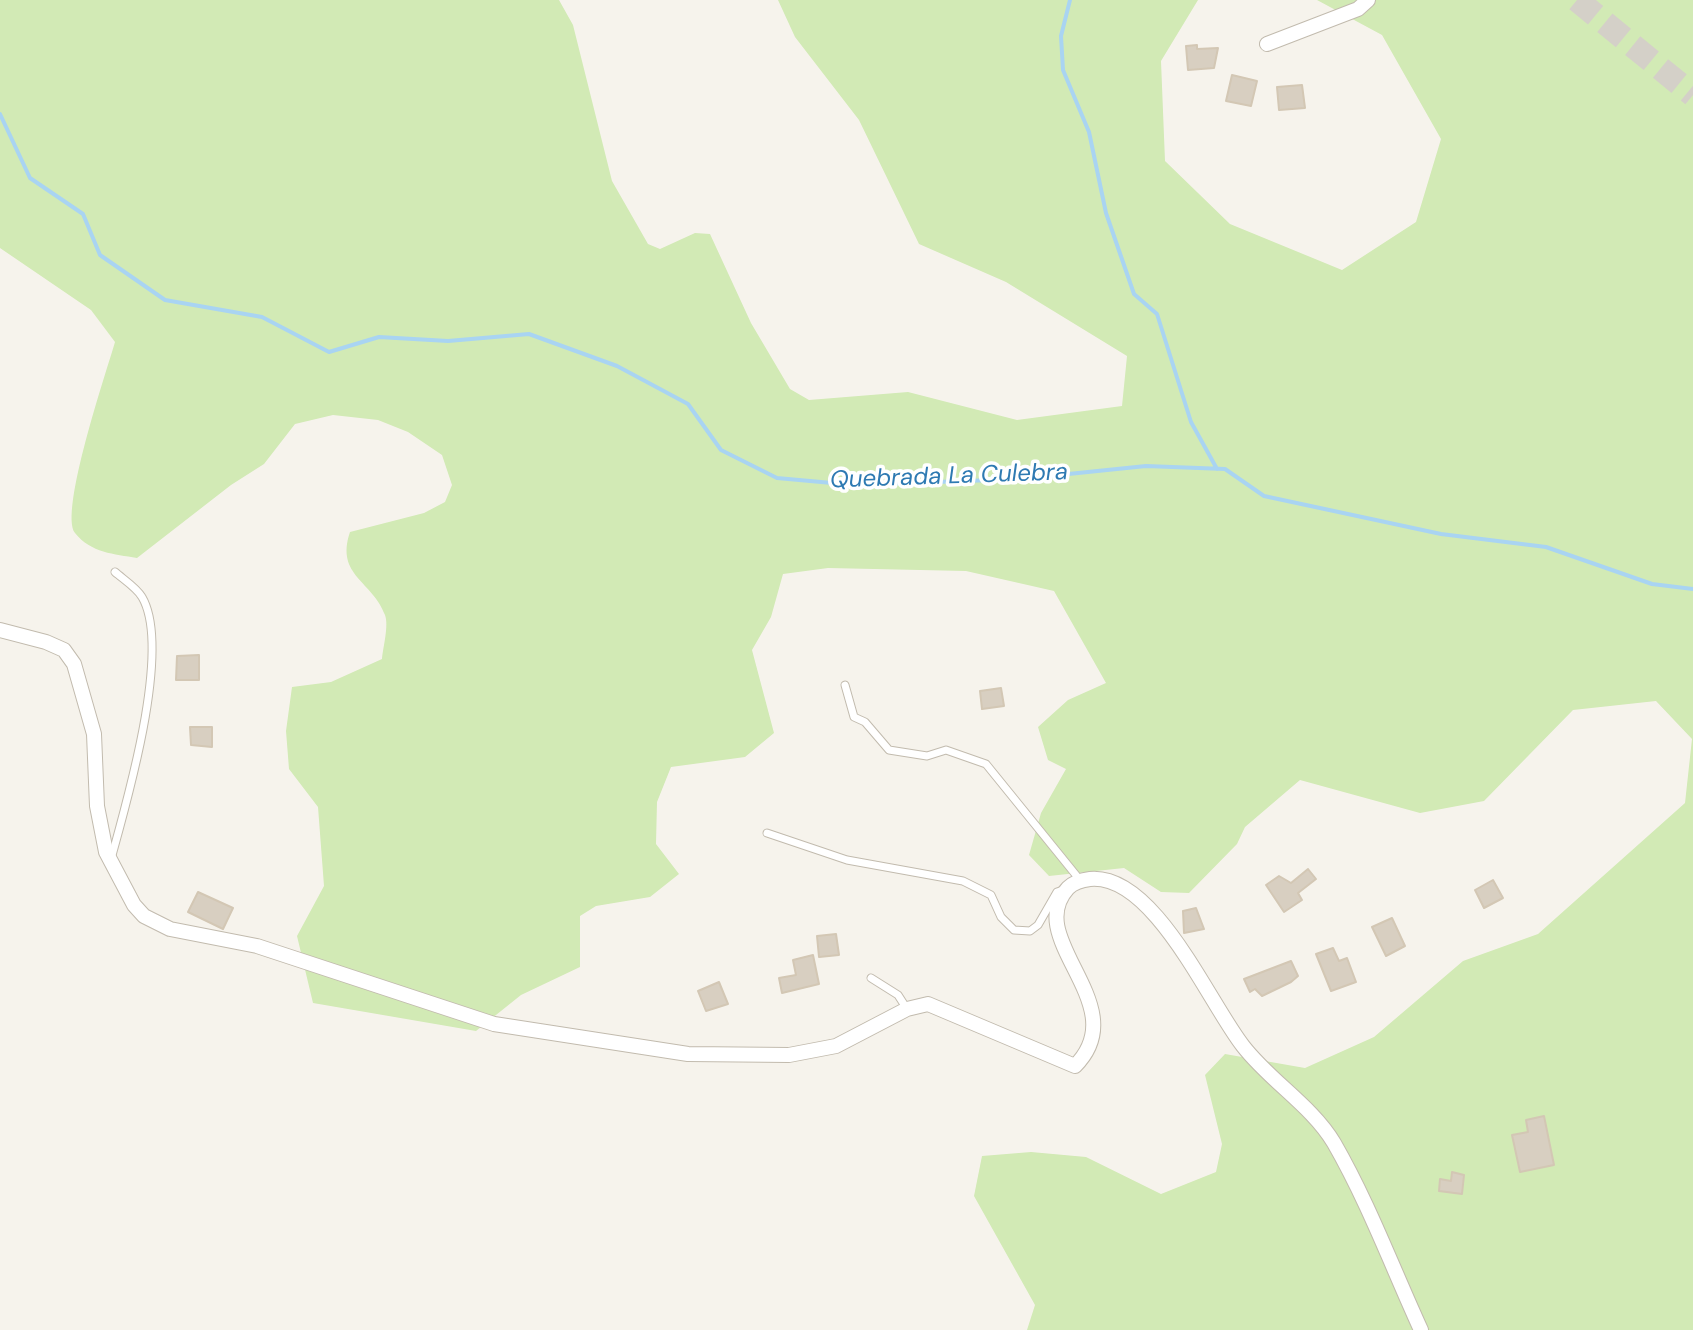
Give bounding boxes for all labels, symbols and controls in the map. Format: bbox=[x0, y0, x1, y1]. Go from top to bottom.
water label: Quebrada La Culebra bbox=[830, 458, 1068, 496]

